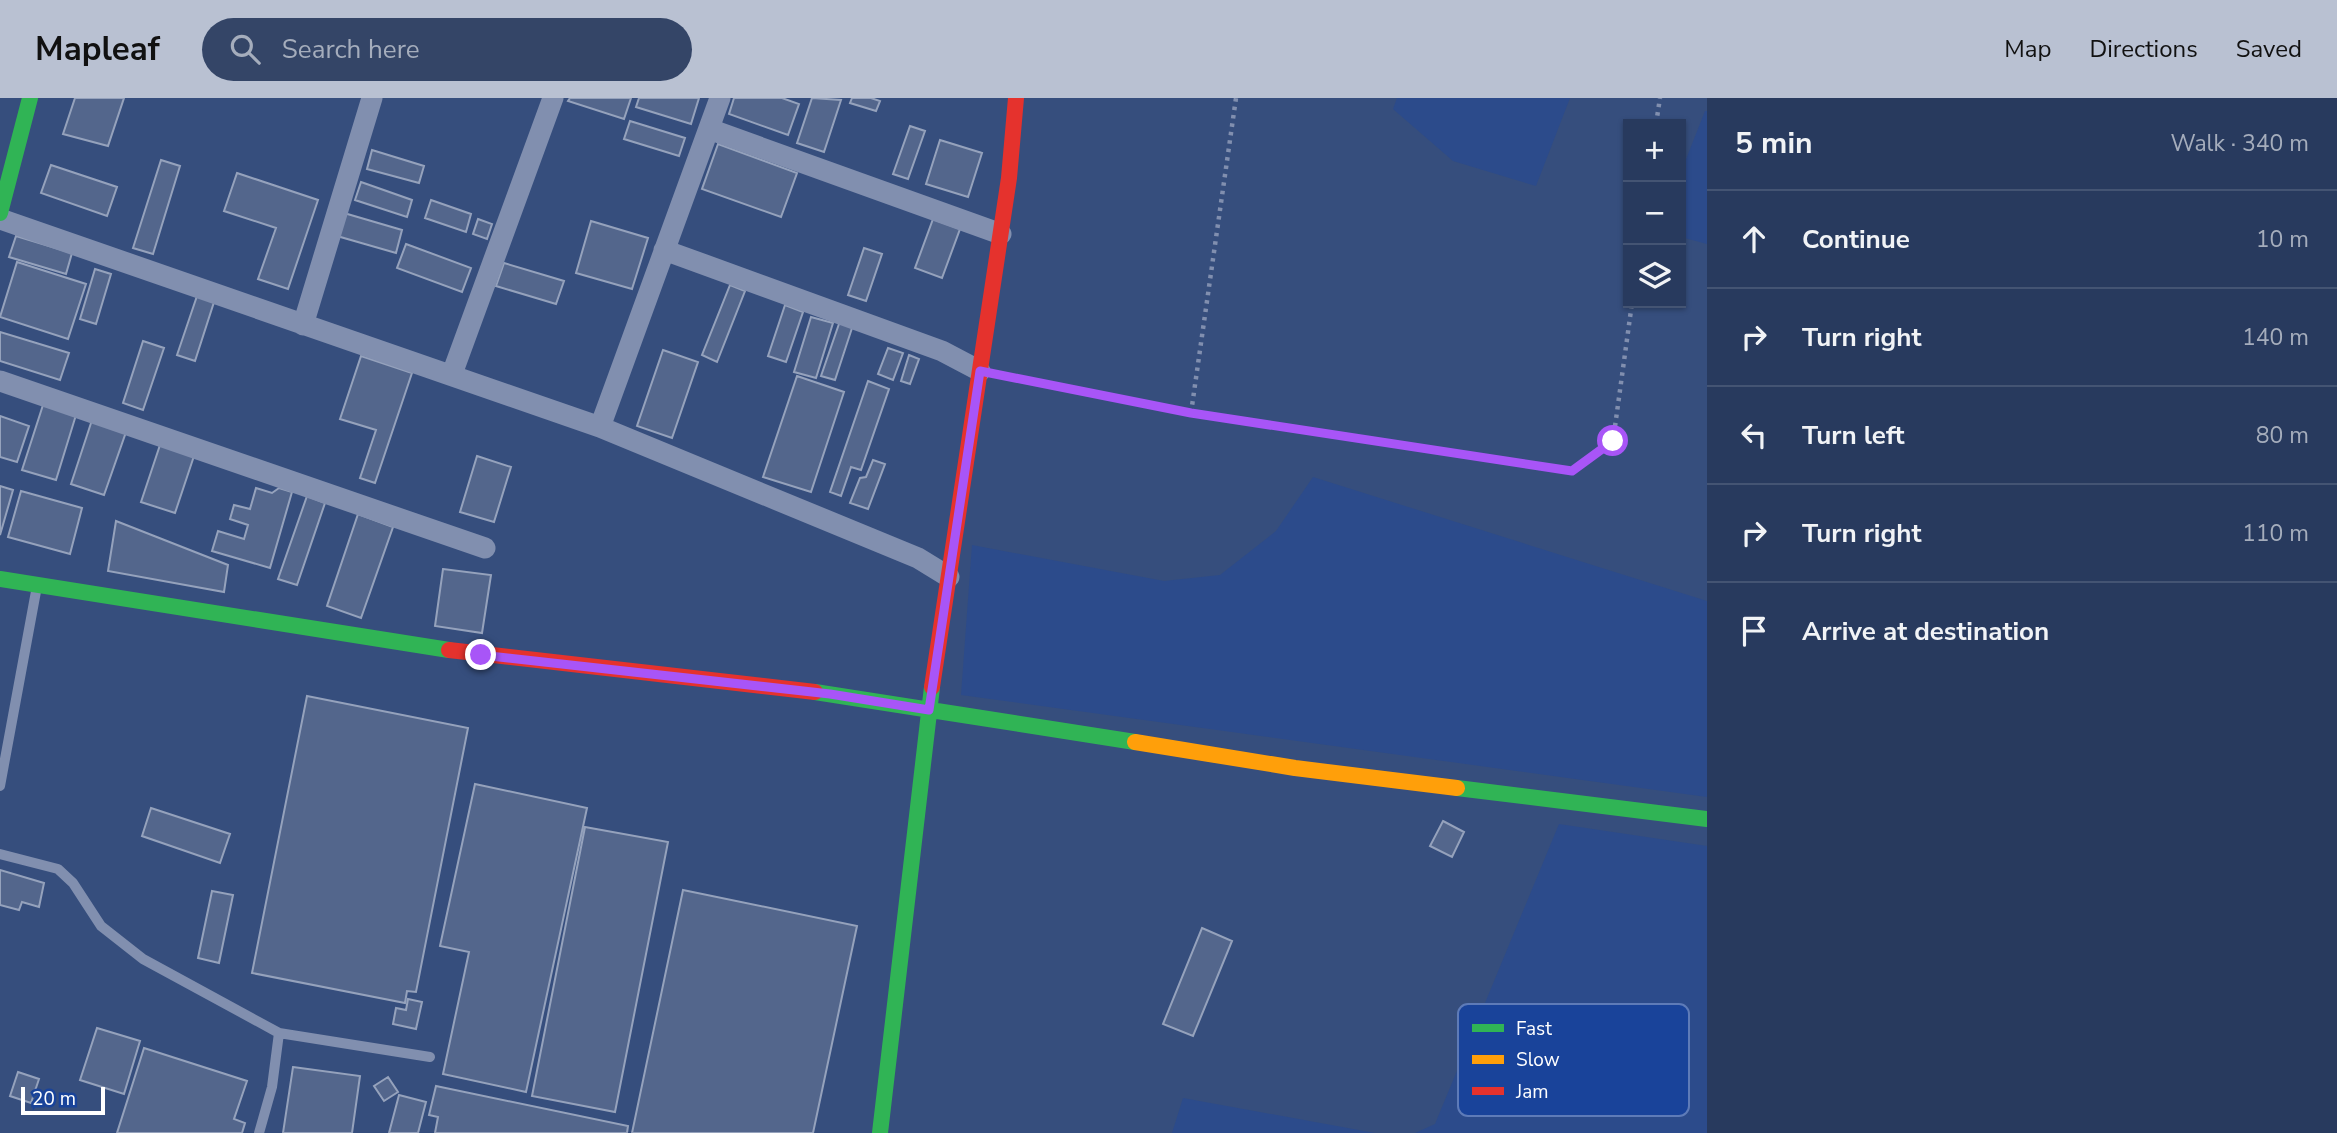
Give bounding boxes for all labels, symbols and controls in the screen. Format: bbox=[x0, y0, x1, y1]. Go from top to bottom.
search box bbox=[202, 18, 692, 81]
text: Mapleaf bbox=[35, 27, 160, 72]
icon: search bbox=[226, 30, 264, 68]
text: Search here bbox=[282, 32, 420, 67]
text: Map bbox=[2004, 33, 2051, 65]
text: Directions bbox=[2089, 33, 2198, 65]
text: Saved bbox=[2236, 33, 2302, 65]
map controls bbox=[1623, 119, 1686, 308]
button: + bbox=[1623, 119, 1686, 182]
text: 5 min bbox=[1735, 123, 1813, 164]
text: Walk · 340 m bbox=[2170, 128, 2309, 159]
button: − bbox=[1623, 182, 1686, 245]
icon: ahead bbox=[1735, 220, 1773, 258]
text: Continue bbox=[1802, 222, 1910, 257]
text: 10 m bbox=[2256, 224, 2309, 255]
button: layers bbox=[1623, 245, 1686, 308]
icon: right bbox=[1735, 318, 1773, 356]
text: Turn right bbox=[1802, 320, 1921, 355]
text: 140 m bbox=[2242, 322, 2309, 353]
icon: left bbox=[1735, 416, 1773, 454]
text: Turn left bbox=[1802, 418, 1905, 453]
text: 80 m bbox=[2256, 420, 2309, 451]
route start bbox=[1597, 425, 1628, 456]
icon: right bbox=[1735, 514, 1773, 552]
text: Turn right bbox=[1802, 516, 1921, 551]
text: 110 m bbox=[2242, 518, 2309, 549]
icon: arrive bbox=[1735, 612, 1773, 650]
text: Arrive at destination bbox=[1802, 614, 2049, 649]
route end bbox=[465, 639, 496, 670]
legend bbox=[1458, 1004, 1689, 1116]
text: Fast bbox=[1516, 1016, 1552, 1042]
text: Slow bbox=[1516, 1047, 1560, 1073]
text: Jam bbox=[1515, 1079, 1549, 1105]
scale bar bbox=[21, 1084, 105, 1116]
text: 20 m bbox=[32, 1086, 76, 1112]

